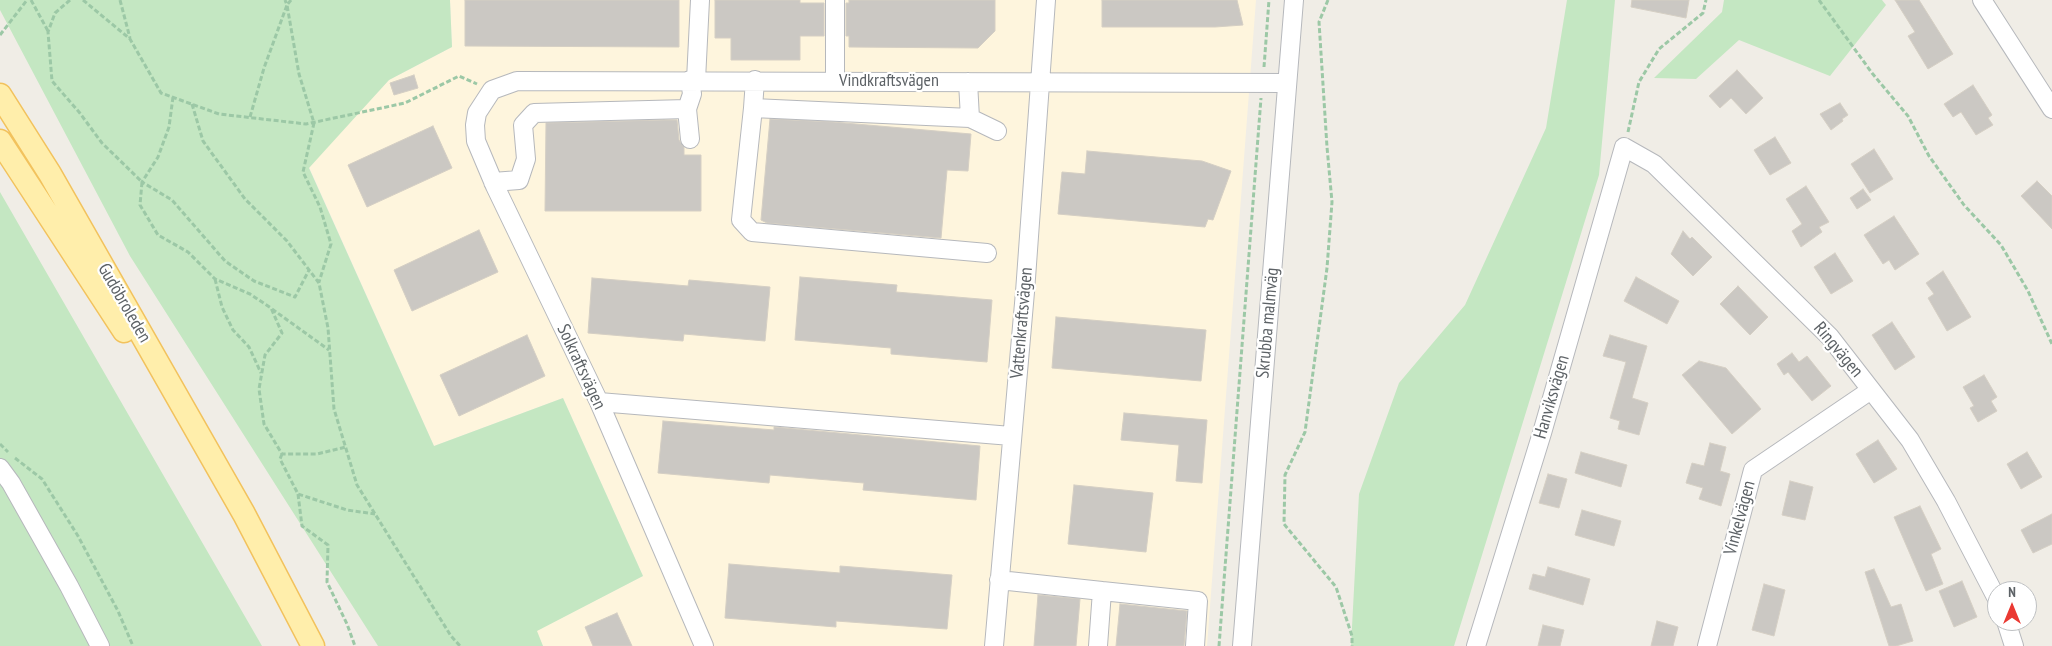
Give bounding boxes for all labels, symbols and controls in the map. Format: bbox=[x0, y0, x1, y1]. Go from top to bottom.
street label: Vindkraftsvägen bbox=[839, 70, 939, 92]
street label: Gudöbroleden bbox=[93, 260, 155, 346]
street label: Vattenkraftsvägen bbox=[1006, 266, 1038, 380]
street label: Skrubba malmväg bbox=[1252, 267, 1284, 379]
street label: Ringvägen bbox=[1809, 318, 1867, 382]
street label: Solkraftsvägen bbox=[552, 321, 610, 413]
street label: Hanviksvägen bbox=[1530, 353, 1574, 441]
street label: Vinkelvägen bbox=[1720, 479, 1760, 557]
north arrow bbox=[1987, 581, 2037, 631]
text: N bbox=[2008, 583, 2016, 601]

